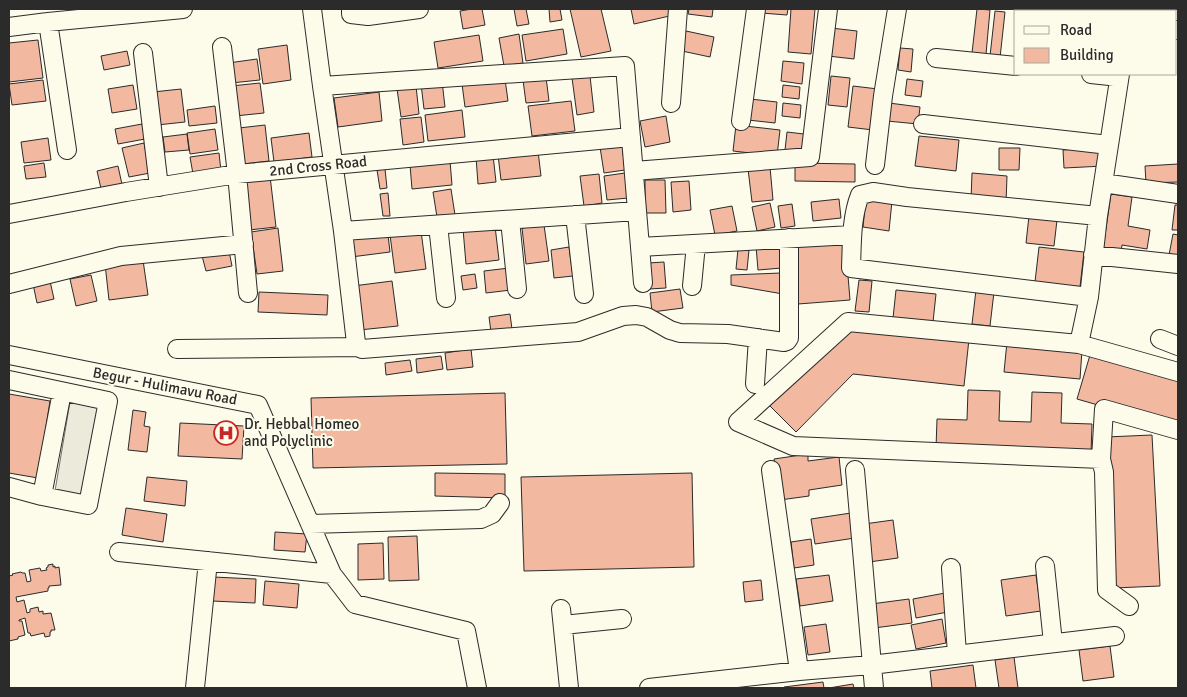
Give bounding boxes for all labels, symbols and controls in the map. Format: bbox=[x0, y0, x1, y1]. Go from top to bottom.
legend bbox=[1014, 10, 1177, 75]
text: Road bbox=[1060, 21, 1092, 39]
text: Building bbox=[1060, 46, 1114, 64]
street label: 2nd Cross Road bbox=[268, 152, 368, 180]
street label: Begur - Hulimavu Road bbox=[91, 363, 239, 409]
place label: Dr. Hebbal Homeo and Polyclinic bbox=[244, 415, 360, 450]
hospital icon: Dr. Hebbal Homeo and Polyclinic bbox=[213, 420, 239, 446]

